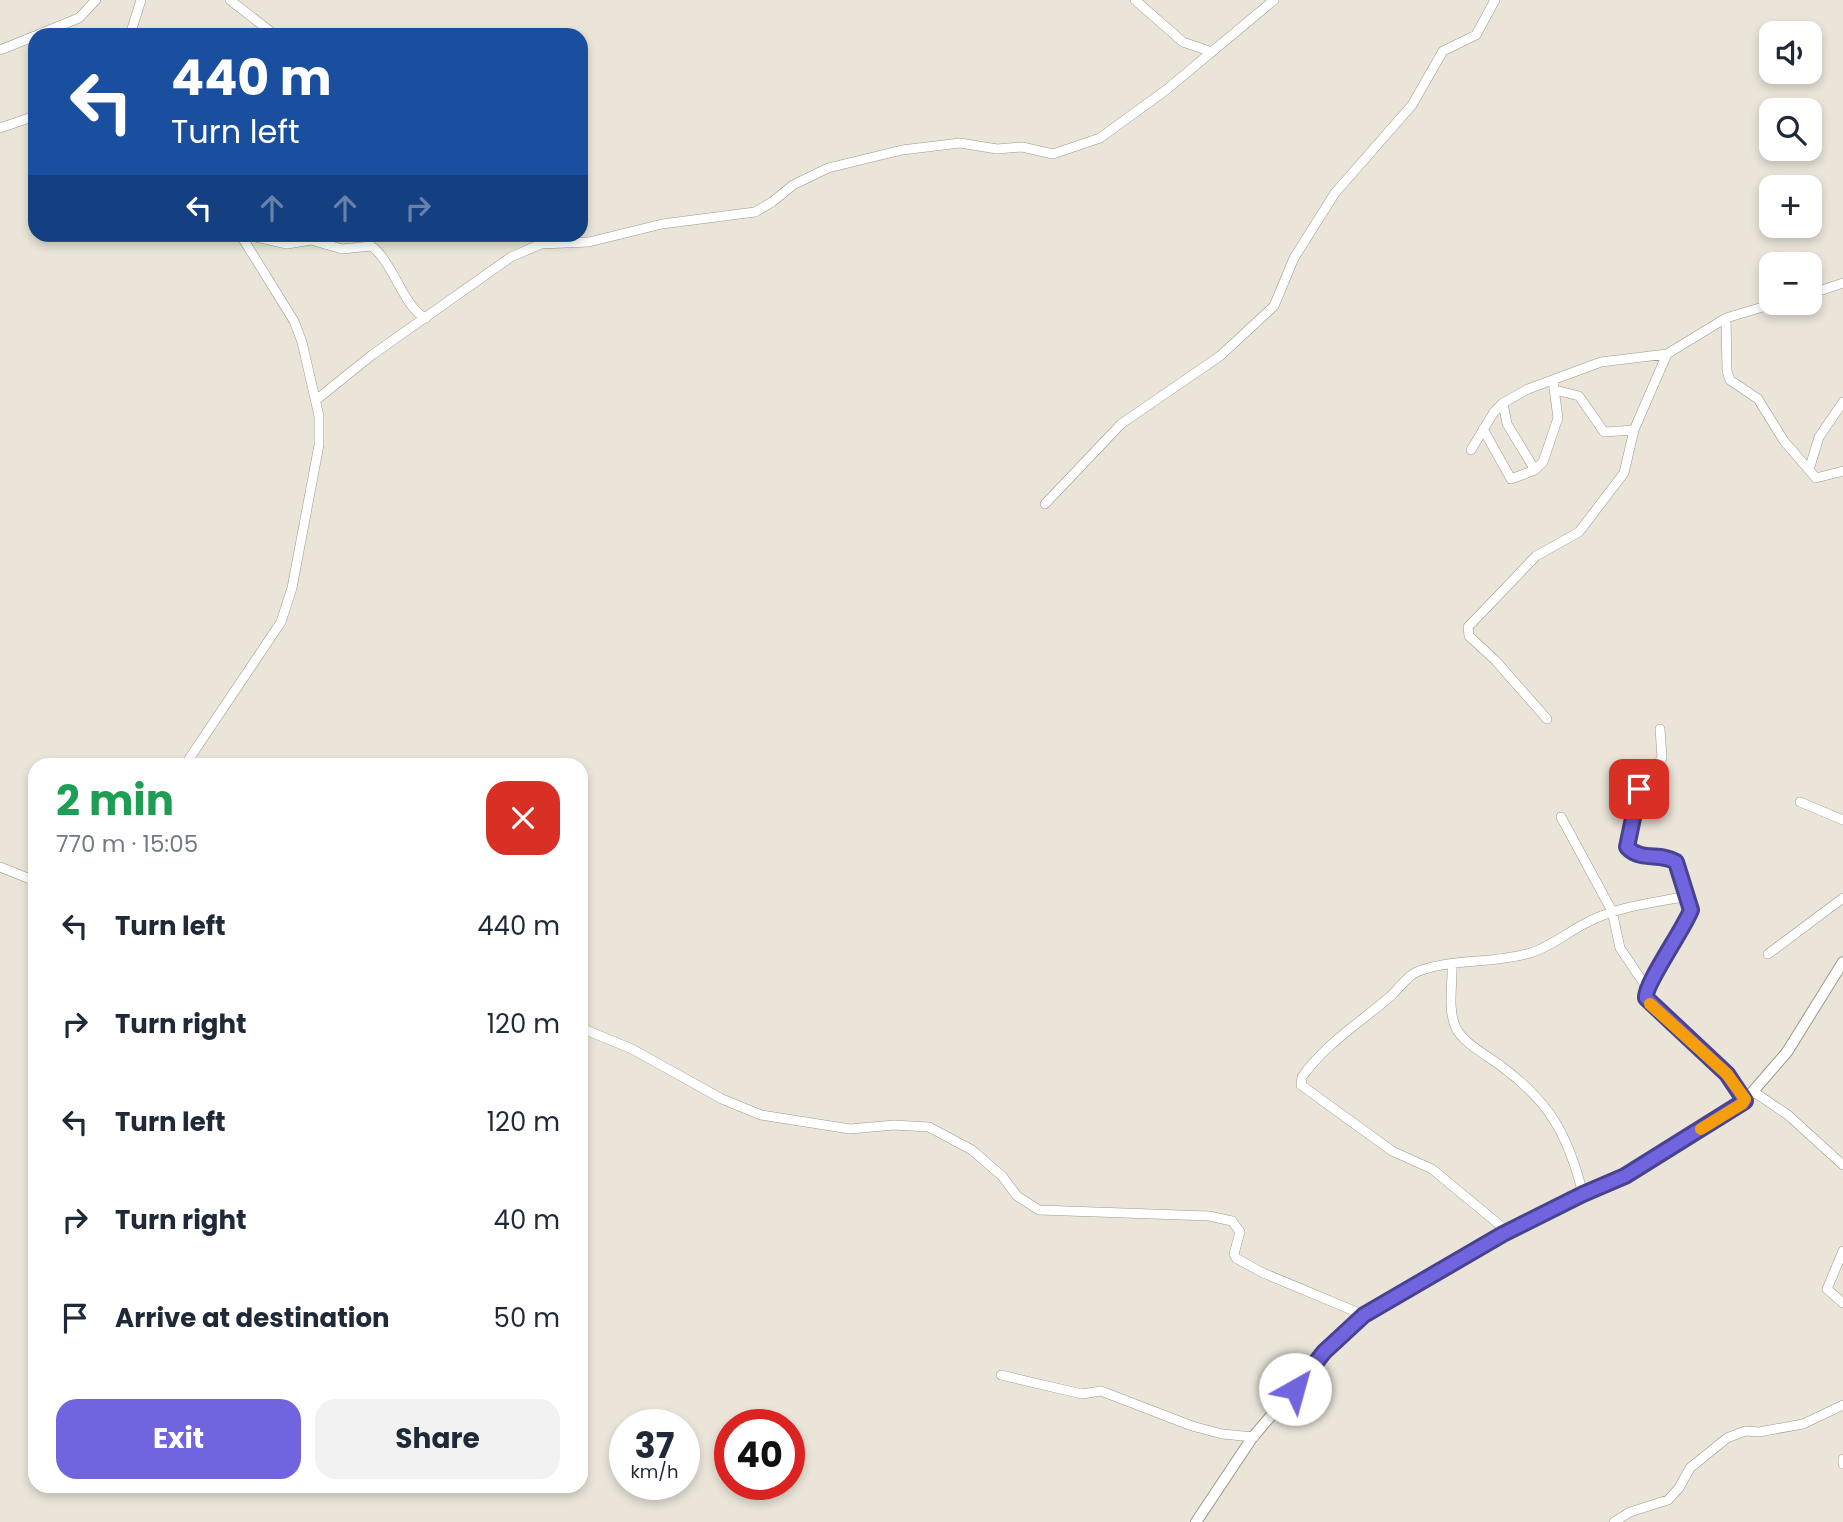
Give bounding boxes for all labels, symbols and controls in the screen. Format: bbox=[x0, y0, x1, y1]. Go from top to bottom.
map controls bbox=[1759, 21, 1822, 315]
button: sound bbox=[1759, 21, 1822, 84]
text: 440 m bbox=[171, 44, 332, 112]
icon: left bbox=[56, 56, 147, 147]
button: search bbox=[1759, 98, 1822, 161]
text: Turn left bbox=[171, 109, 300, 154]
button: + bbox=[1759, 175, 1822, 238]
icon: left bbox=[180, 189, 218, 227]
icon: ahead bbox=[253, 189, 291, 227]
icon: ahead bbox=[326, 189, 364, 227]
icon: right bbox=[399, 189, 437, 227]
button: − bbox=[1759, 252, 1822, 315]
pin bbox=[1609, 759, 1669, 819]
icon: arrive bbox=[1620, 770, 1658, 808]
text: 2 min bbox=[56, 771, 174, 830]
button: close bbox=[486, 781, 560, 855]
text: 770 m · 15:05 bbox=[56, 828, 198, 860]
icon: left bbox=[56, 907, 94, 945]
text: Turn left bbox=[115, 908, 226, 944]
text: 440 m bbox=[477, 908, 560, 944]
icon: right bbox=[56, 1005, 94, 1043]
text: Turn right bbox=[115, 1006, 247, 1042]
text: 120 m bbox=[487, 1006, 560, 1042]
icon: left bbox=[56, 1103, 94, 1141]
text: Turn left bbox=[115, 1104, 226, 1140]
text: 120 m bbox=[487, 1104, 560, 1140]
icon: right bbox=[56, 1201, 94, 1239]
text: Turn right bbox=[115, 1202, 247, 1238]
text: 40 m bbox=[494, 1202, 560, 1238]
icon: arrive bbox=[56, 1299, 94, 1337]
text: Arrive at destination bbox=[115, 1300, 390, 1336]
text: 50 m bbox=[494, 1300, 560, 1336]
position arrow bbox=[1258, 1352, 1332, 1426]
button: Exit bbox=[56, 1399, 301, 1479]
button: Share bbox=[315, 1399, 560, 1479]
speed limit sign: 40 bbox=[714, 1409, 805, 1500]
text: 37 bbox=[635, 1421, 674, 1470]
text: km/h bbox=[631, 1459, 678, 1484]

